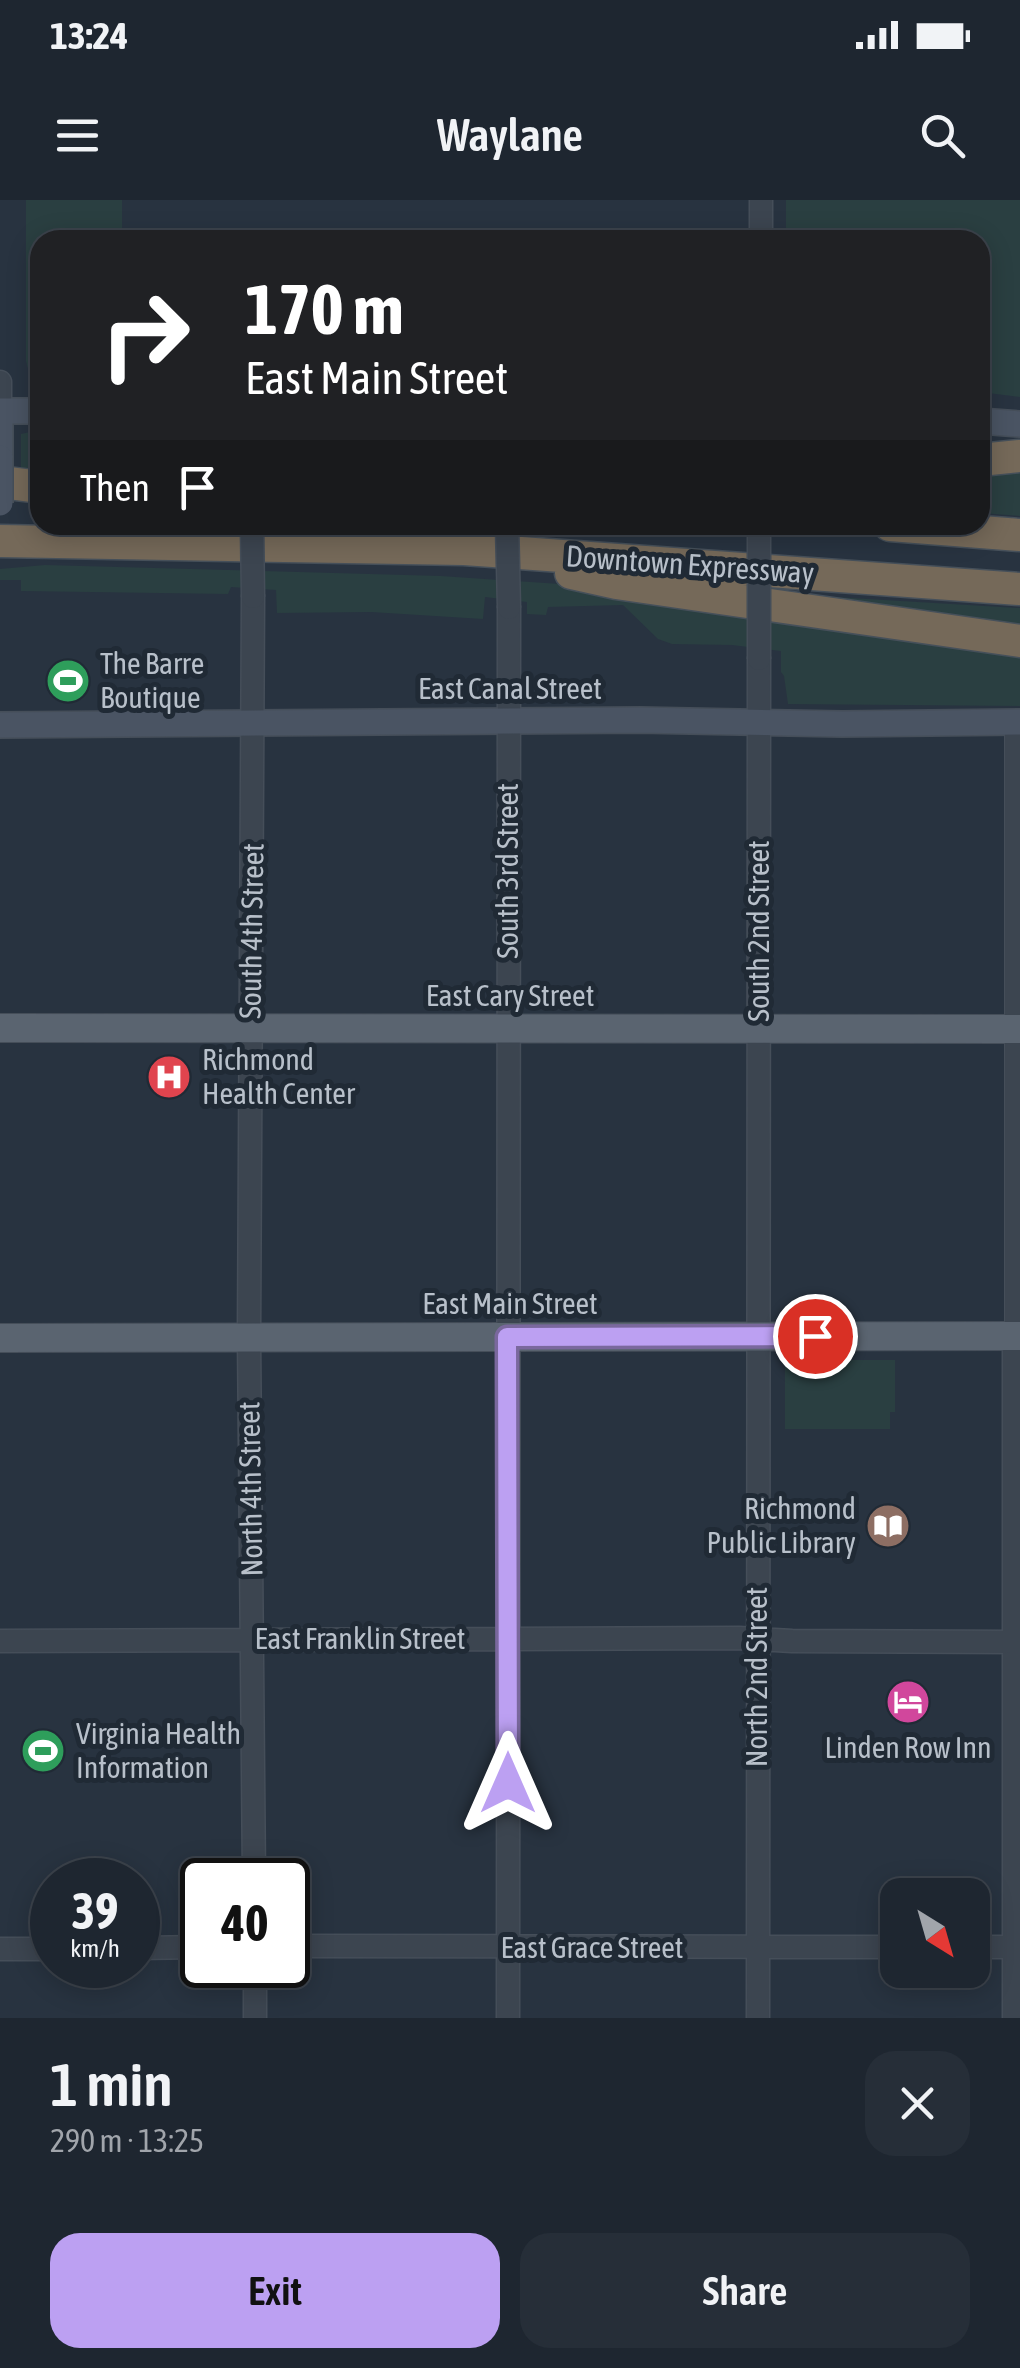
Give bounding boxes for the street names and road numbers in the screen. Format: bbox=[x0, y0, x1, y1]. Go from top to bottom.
street label: Downtown Expressway bbox=[565, 538, 815, 590]
street label: East Canal Street bbox=[418, 671, 602, 705]
street label: South 3rd Street bbox=[490, 783, 524, 959]
street label: South 2nd Street bbox=[741, 840, 775, 1022]
street label: South 4th Street bbox=[232, 843, 270, 1019]
street label: East Cary Street bbox=[426, 978, 594, 1012]
street label: East Main Street bbox=[422, 1286, 598, 1320]
street label: North 4th Street bbox=[231, 1401, 269, 1577]
street label: North 2nd Street bbox=[739, 1587, 773, 1767]
street label: East Franklin Street bbox=[255, 1621, 465, 1655]
street label: East Grace Street bbox=[501, 1930, 683, 1964]

